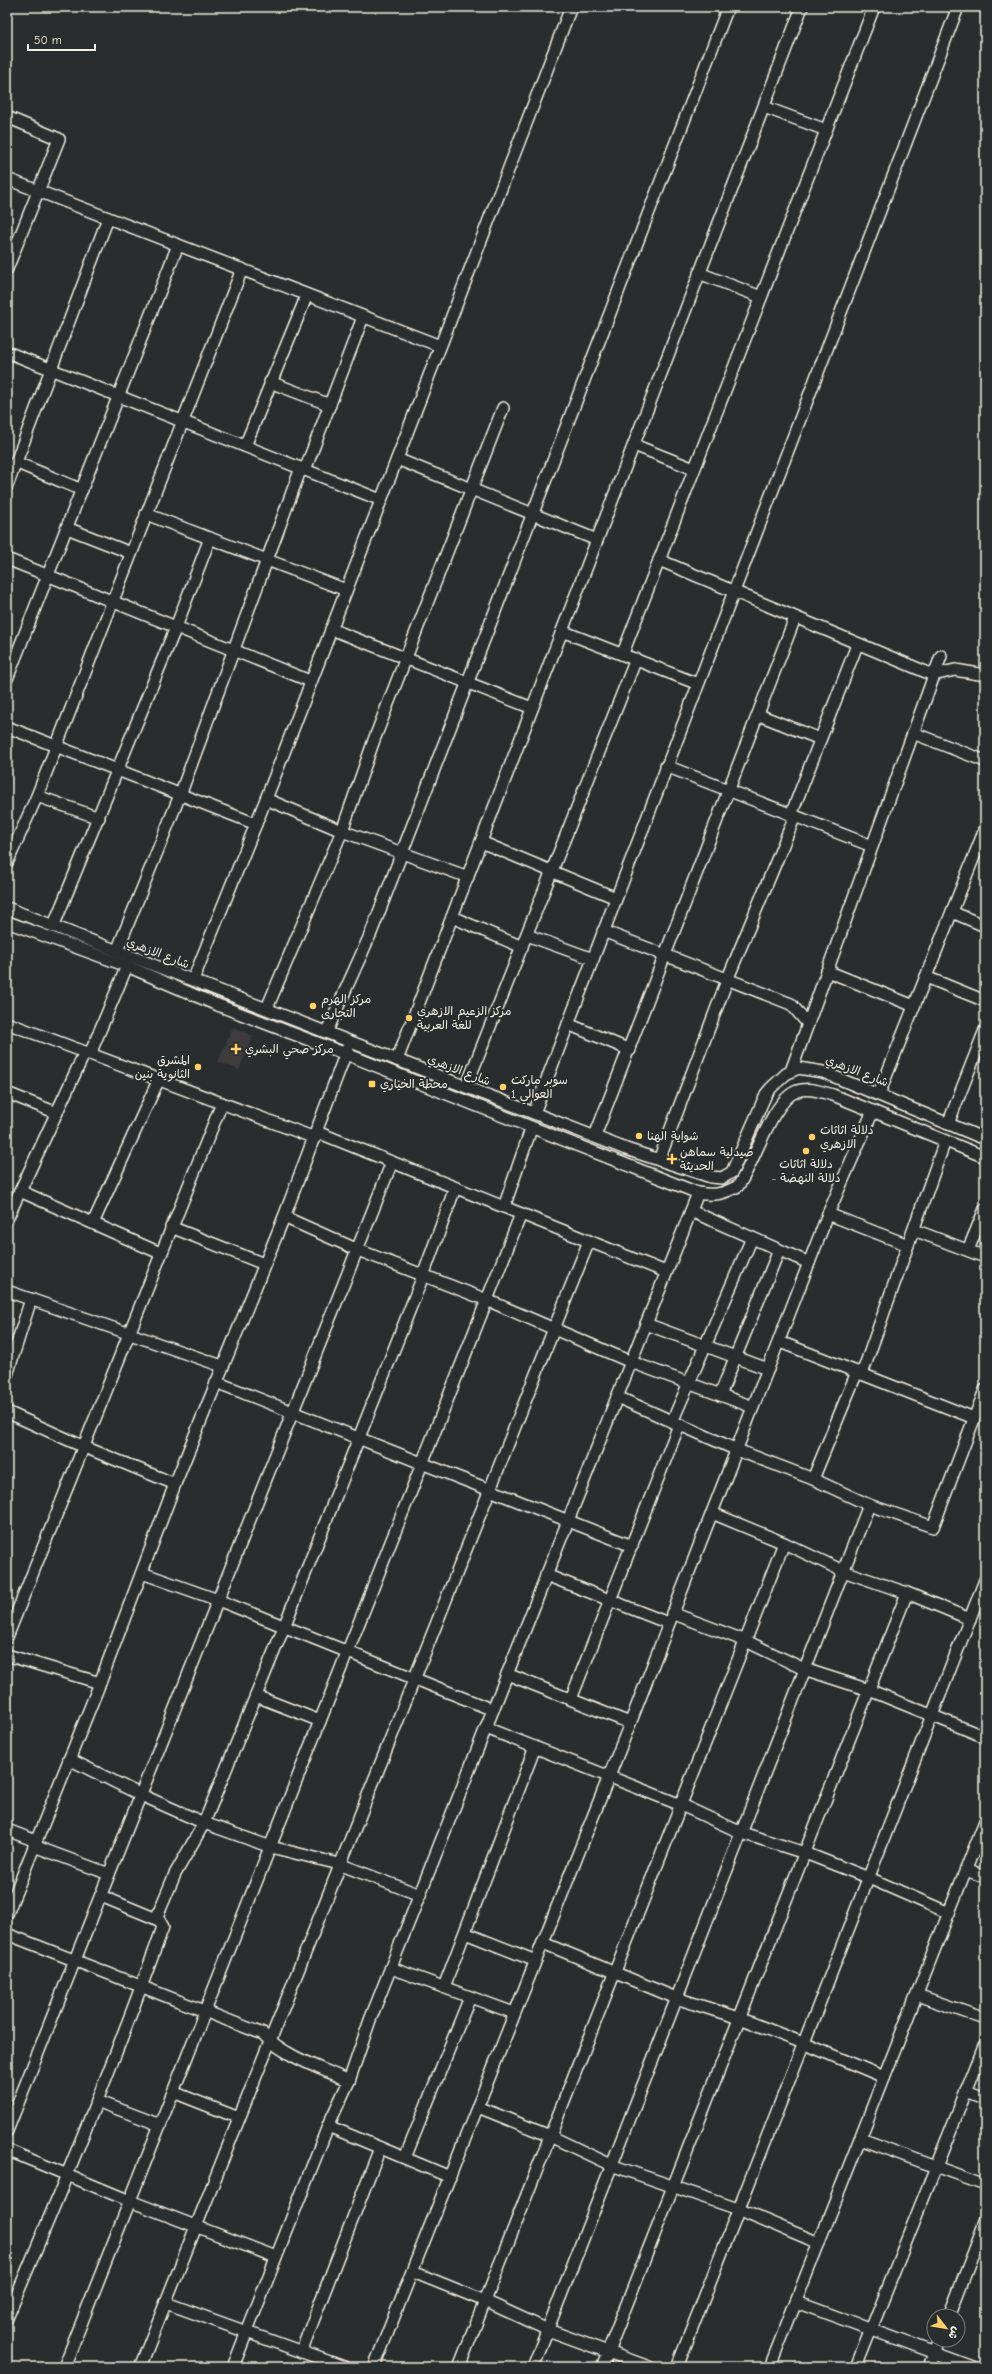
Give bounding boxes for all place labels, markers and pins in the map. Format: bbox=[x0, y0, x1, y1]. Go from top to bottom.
place label: مركز الهرم التجارى bbox=[321, 992, 371, 1021]
marker: مركز الهرم التجارى bbox=[308, 1001, 318, 1011]
place label: مركز الزعيم الازهري للغة العربية bbox=[417, 1004, 512, 1033]
marker: مركز الزعيم الازهري للغة العربية bbox=[404, 1013, 414, 1023]
place label: مركز صحي البشري bbox=[245, 1042, 334, 1060]
marker: مركز صحي البشري bbox=[230, 1043, 242, 1055]
place label: المشرق الثانوية بنين bbox=[135, 1053, 190, 1082]
marker: المشرق الثانوية بنين bbox=[193, 1062, 203, 1072]
place label: سوبر ماركت العوالي 1 bbox=[511, 1073, 568, 1105]
place label: محطة الخياري bbox=[380, 1077, 448, 1093]
marker: محطة الخياري bbox=[367, 1079, 377, 1089]
marker: سوبر ماركت العوالي 1 bbox=[498, 1082, 508, 1092]
place label: دلالة اثاثات الازهري bbox=[820, 1123, 874, 1153]
place label: شواية الهنا bbox=[647, 1129, 699, 1143]
marker: شواية الهنا bbox=[634, 1131, 644, 1141]
marker: دلالة اثاثات الازهري bbox=[807, 1132, 817, 1142]
place label: صيدلية سماهن الحديثة bbox=[680, 1145, 754, 1173]
marker: دلالة اثاثات - دلالة النهضة bbox=[801, 1146, 811, 1156]
marker: صيدلية سماهن الحديثة bbox=[667, 1154, 677, 1164]
place label: دلالة اثاثات - دلالة النهضة bbox=[771, 1157, 841, 1185]

